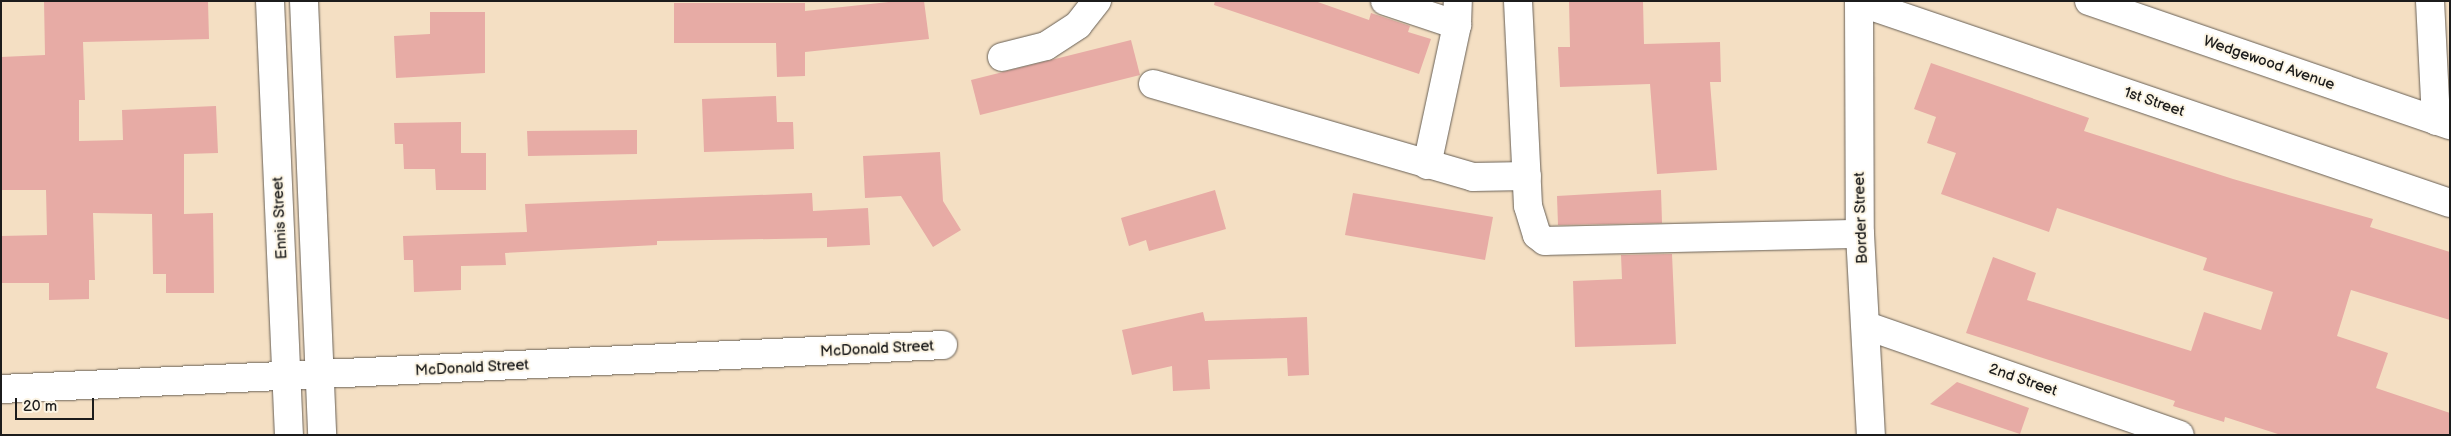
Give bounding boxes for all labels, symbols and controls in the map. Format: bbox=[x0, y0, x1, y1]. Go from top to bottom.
street label: Wedgewood Avenue bbox=[2201, 32, 2337, 94]
street label: 1st Street bbox=[2121, 83, 2187, 121]
street label: Border Street bbox=[1850, 172, 1872, 264]
street label: Ennis Street bbox=[269, 176, 291, 260]
street label: McDonald Street bbox=[820, 337, 934, 361]
street label: McDonald Street bbox=[415, 356, 529, 380]
street label: 2nd Street bbox=[1986, 360, 2060, 400]
scale bar bbox=[18, 388, 96, 420]
text: 20 m bbox=[23, 397, 57, 416]

